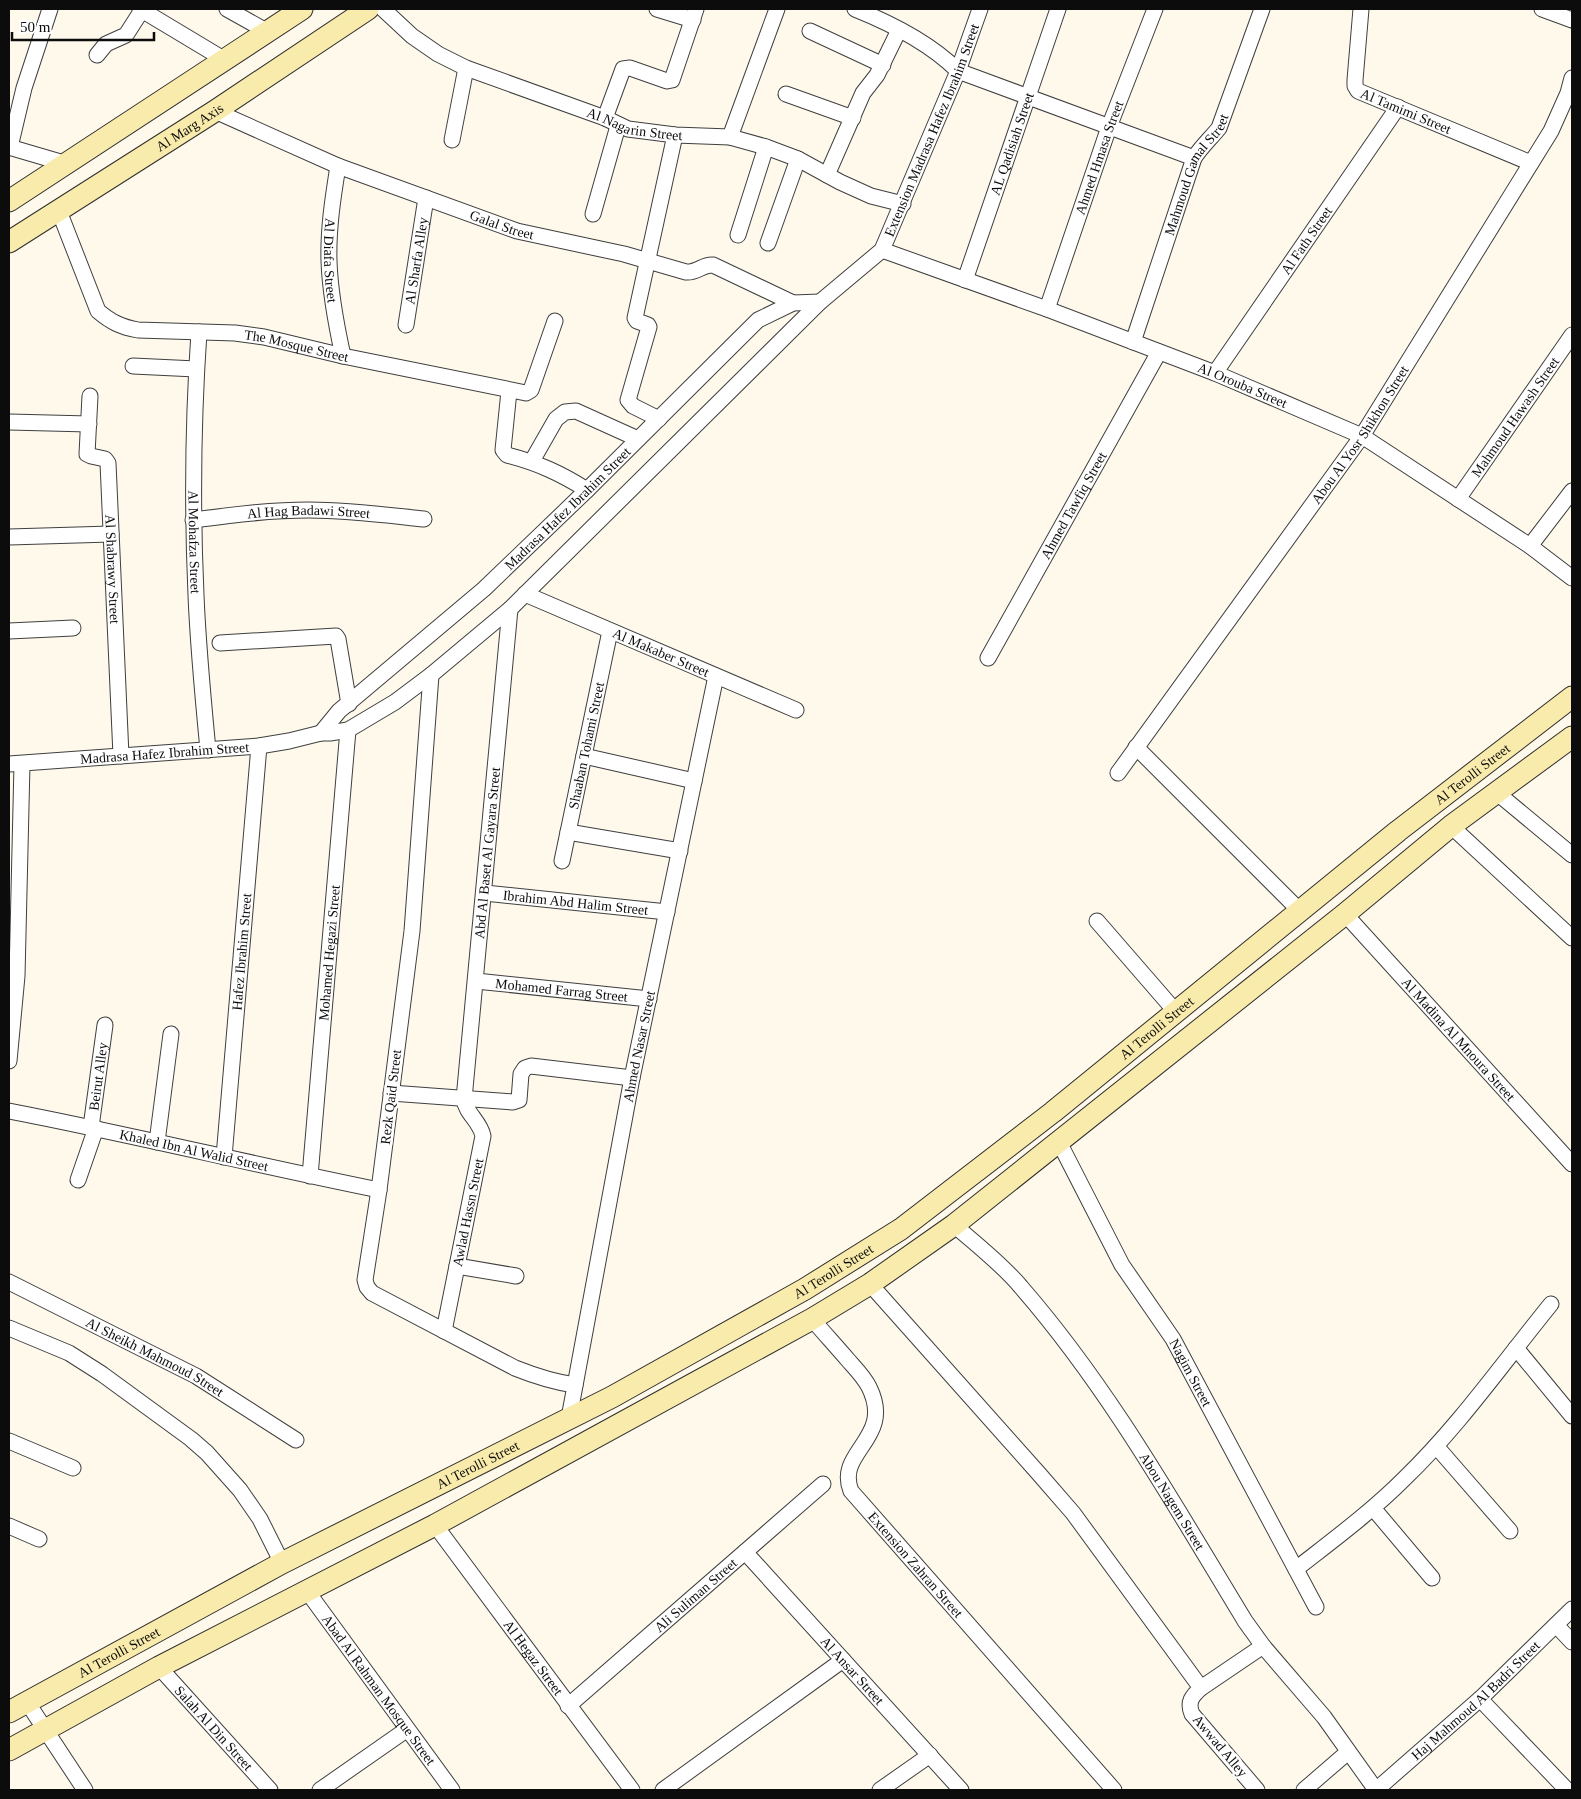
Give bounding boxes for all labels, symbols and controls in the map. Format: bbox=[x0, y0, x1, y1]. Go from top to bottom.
scale bar bbox=[12, 10, 155, 42]
text: 50 m bbox=[20, 19, 51, 35]
street label: Extension Madrasa Hafez Ibrahim Street bbox=[881, 22, 982, 239]
street label: Al Tamimi Street bbox=[1358, 85, 1454, 137]
street label: AL Qadisiah Street bbox=[987, 90, 1036, 197]
street label: Ahmed Hmasa Street bbox=[1072, 98, 1126, 217]
street label: Al Marg Axis bbox=[153, 100, 226, 154]
street label: Al Nagarin Street bbox=[585, 105, 683, 143]
street label: Mahmoud Gamal Street bbox=[1161, 112, 1231, 237]
street label: Al Fath Street bbox=[1278, 204, 1335, 277]
street label: Galal Street bbox=[468, 207, 535, 242]
street label: Al Sharfa Alley bbox=[402, 216, 430, 305]
street label: Al Diafa Street bbox=[321, 217, 340, 304]
street label: The Mosque Street bbox=[243, 327, 350, 364]
street label: Mahmoud Hawash Street bbox=[1468, 354, 1562, 480]
street label: Al Orouba Street bbox=[1196, 360, 1290, 411]
street label: Abou Al Yosr Shikhon Street bbox=[1308, 363, 1411, 506]
street label: Madrasa Hafez Ibrahim Street bbox=[501, 444, 633, 573]
street label: Ahmed Tawfiq Street bbox=[1038, 449, 1109, 561]
street label: Al Mohafza Street bbox=[186, 490, 203, 594]
street label: Al Hag Badawi Street bbox=[246, 502, 371, 521]
street label: Al Shabrawy Street bbox=[103, 514, 123, 624]
street label: Al Makaber Street bbox=[611, 625, 712, 680]
street label: Shaaban Tohami Street bbox=[566, 680, 607, 810]
street label: Madrasa Hafez Ibrahim Street bbox=[80, 739, 250, 766]
street label: Al Terolli Street bbox=[1432, 740, 1513, 808]
street label: Abd Al Baset Al Gayara Street bbox=[472, 766, 503, 939]
street label: Mohamed Hegazi Street bbox=[316, 884, 342, 1021]
street label: Ibrahim Abd Halim Street bbox=[502, 887, 649, 917]
street label: Hafez Ibrahim Street bbox=[229, 892, 254, 1011]
street label: Al Madina Al Mnoura Street bbox=[1399, 974, 1518, 1104]
street label: Mohamed Farrag Street bbox=[495, 976, 629, 1004]
street label: Ahmed Nasar Street bbox=[620, 989, 658, 1104]
street label: Al Terolli Street bbox=[1117, 993, 1196, 1062]
street label: Beirut Alley bbox=[86, 1041, 110, 1112]
street label: Rezk Qaid Street bbox=[378, 1049, 404, 1145]
street label: Khaled Ibn Al Walid Street bbox=[118, 1126, 270, 1174]
street label: Awlad Hassn Street bbox=[450, 1157, 486, 1268]
street label: Al Terolli Street bbox=[791, 1241, 876, 1301]
street label: Al Sheikh Mahmoud Street bbox=[84, 1314, 227, 1399]
street label: Nagim Street bbox=[1167, 1336, 1215, 1409]
street label: Al Terolli Street bbox=[434, 1437, 522, 1492]
street label: Abou Nagem Street bbox=[1137, 1450, 1208, 1553]
street label: Extension Zahran Street bbox=[865, 1509, 966, 1621]
street label: Ali Suliman Street bbox=[651, 1555, 740, 1635]
street label: Abad Al Rahman Mosque Street bbox=[319, 1612, 439, 1768]
street label: Al Hegaz Street bbox=[501, 1617, 566, 1698]
street label: Al Terolli Street bbox=[75, 1624, 162, 1680]
street label: Al Ansar Street bbox=[818, 1633, 887, 1708]
street label: Haj Mahmoud Al Badri Street bbox=[1408, 1637, 1543, 1763]
street label: Salah Al Din Street bbox=[172, 1683, 256, 1773]
street label: Awwad Alley bbox=[1190, 1712, 1250, 1780]

